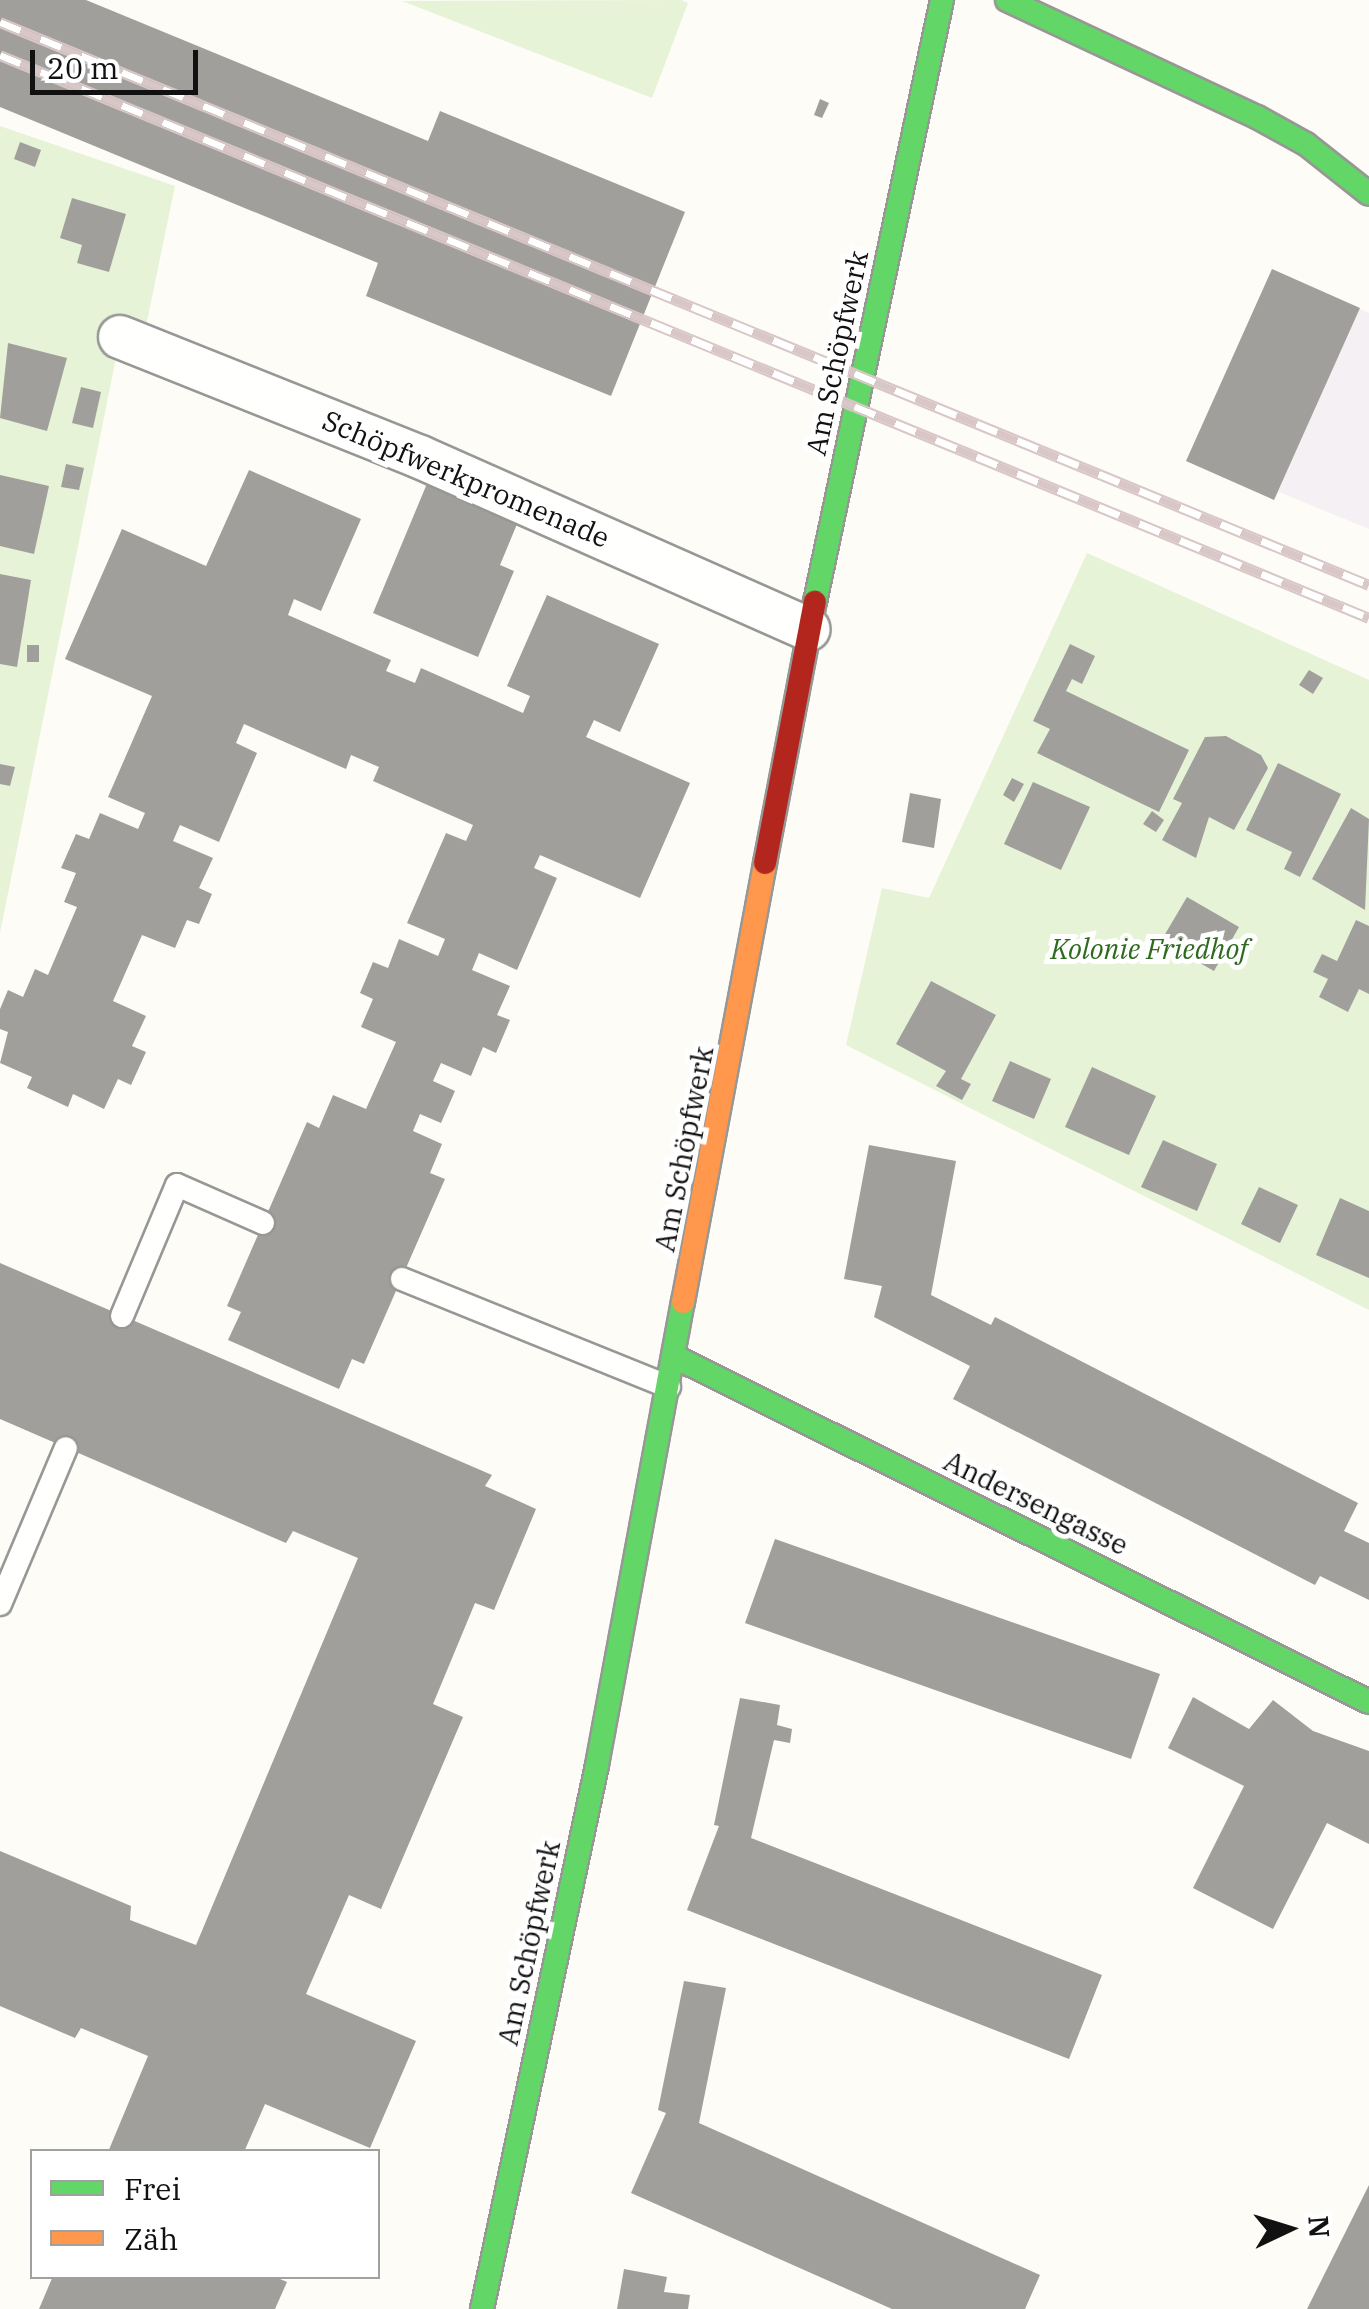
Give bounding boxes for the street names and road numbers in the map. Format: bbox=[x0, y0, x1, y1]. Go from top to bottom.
street label: Am Schöpfwerk bbox=[799, 247, 875, 459]
street label: Schöpfwerkpromenade bbox=[317, 403, 615, 555]
street label: Am Schöpfwerk bbox=[648, 1043, 720, 1255]
street label: Andersengasse bbox=[938, 1444, 1134, 1562]
street label: Am Schöpfwerk bbox=[491, 1837, 567, 2049]

